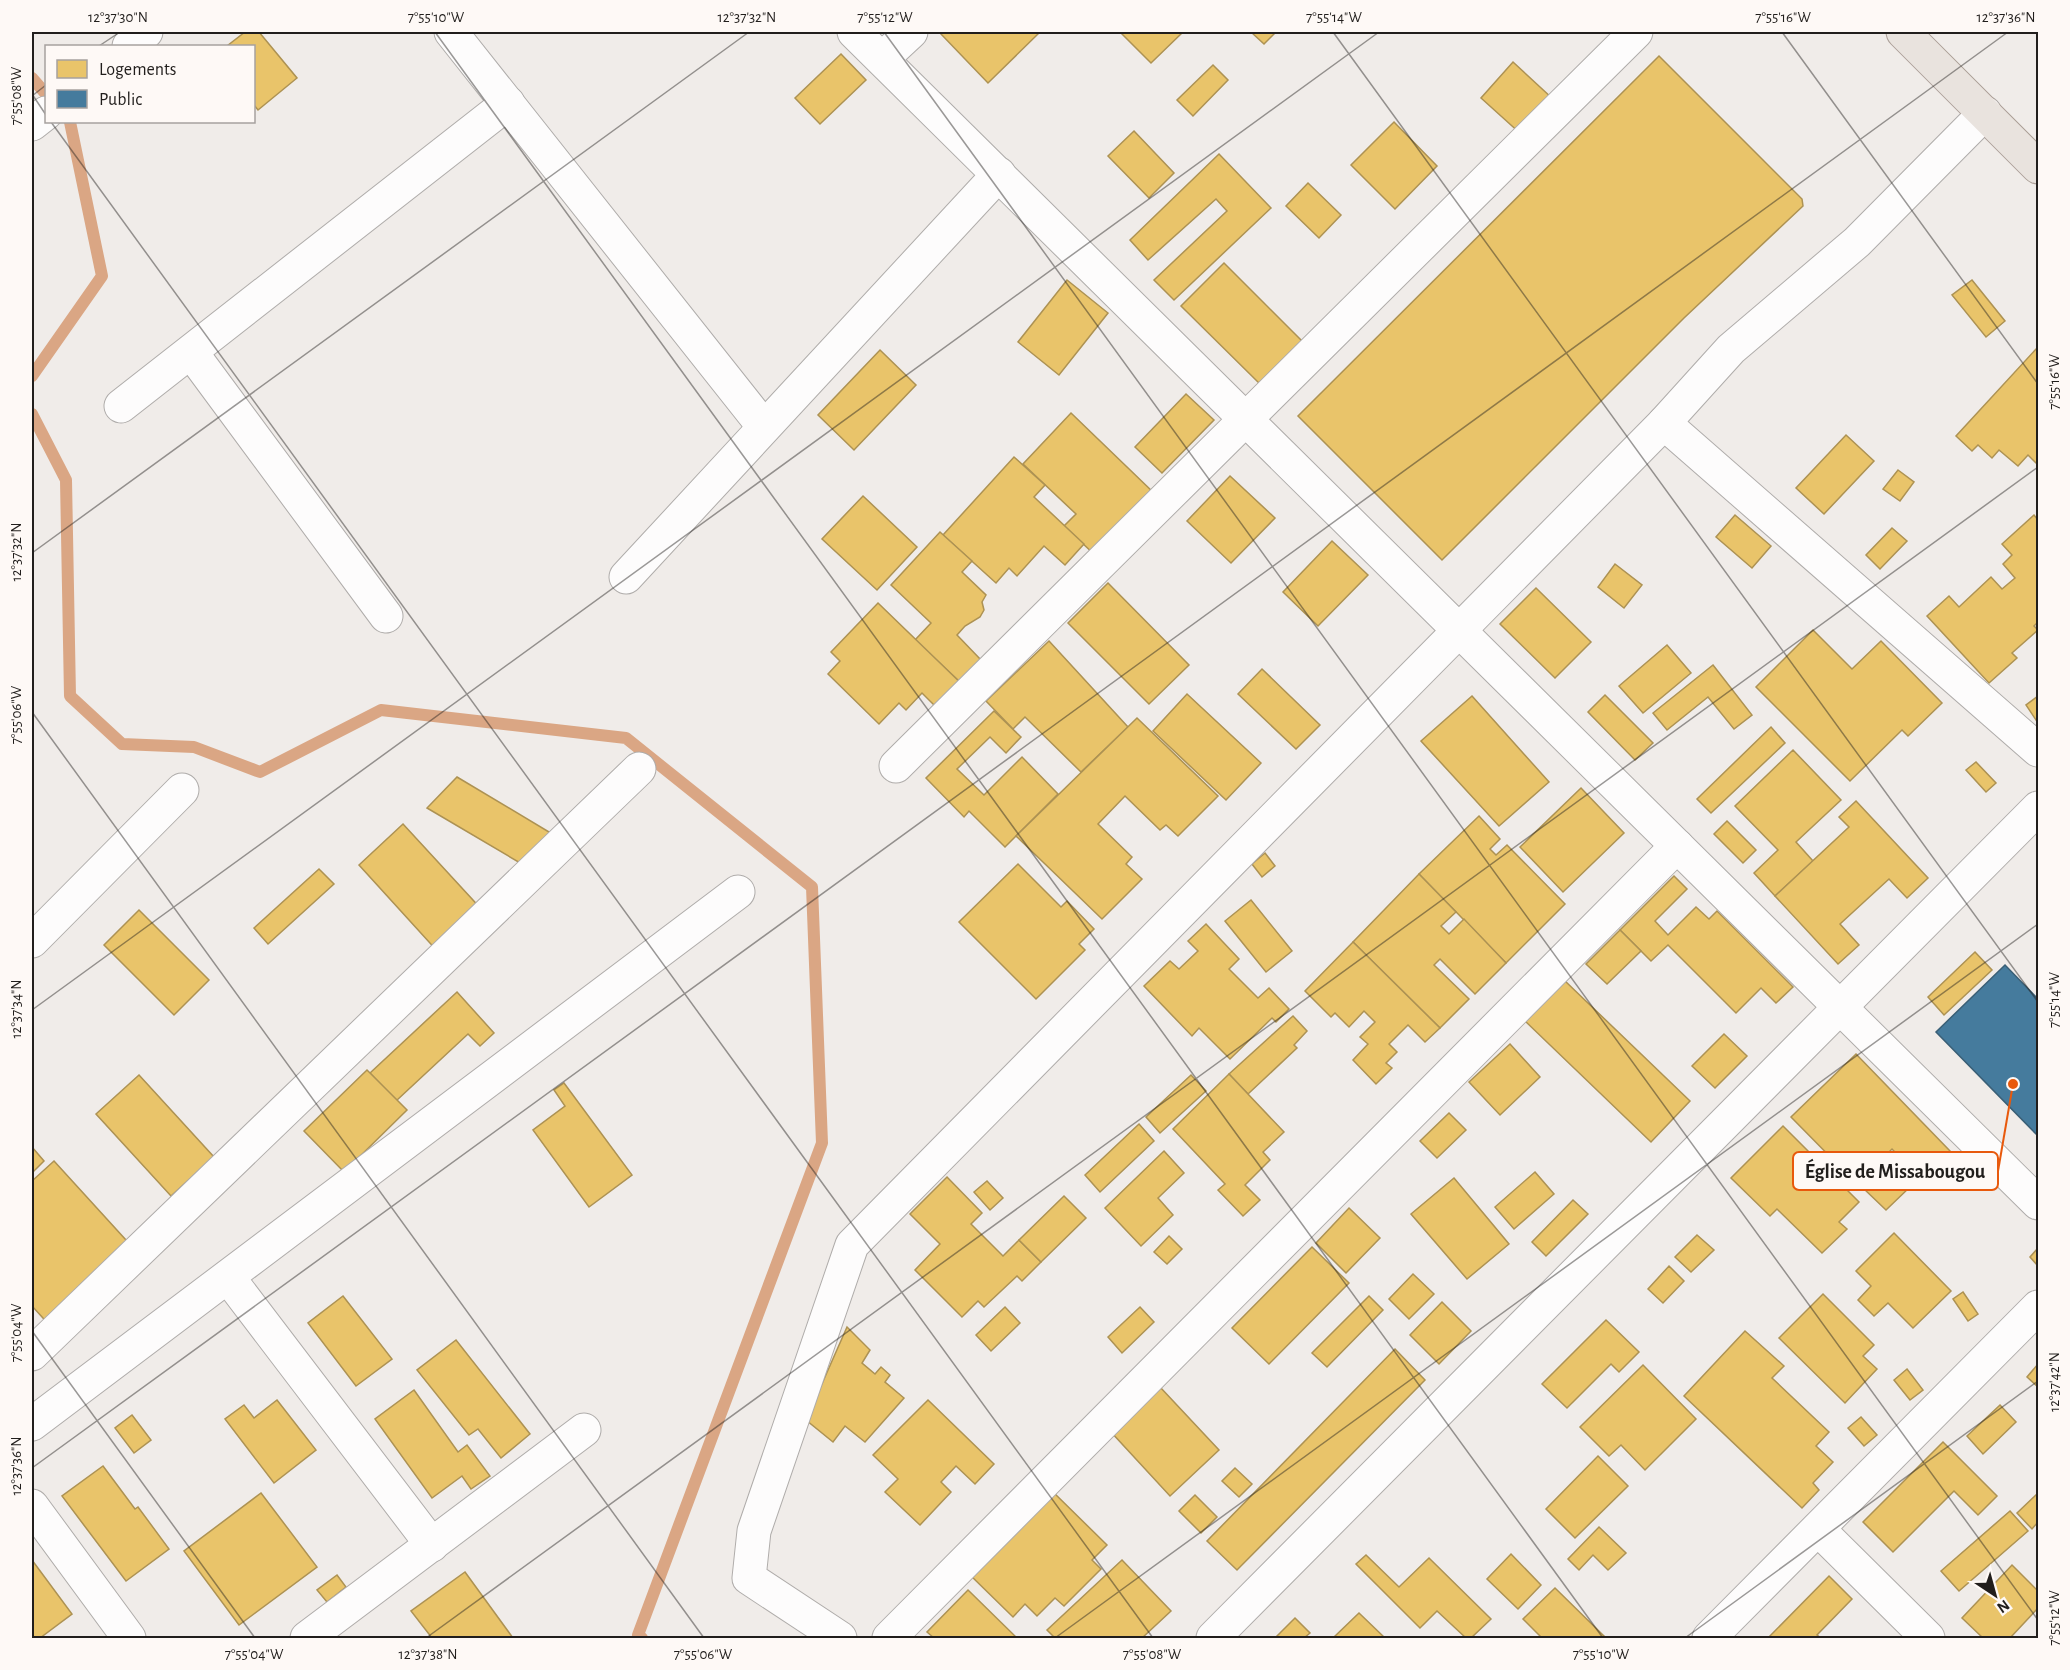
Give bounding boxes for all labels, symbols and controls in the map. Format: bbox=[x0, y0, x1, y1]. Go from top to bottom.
text: 12°37'30"N bbox=[88, 10, 148, 25]
text: 7°55'10"W bbox=[408, 10, 465, 25]
text: 12°37'32"N bbox=[718, 10, 776, 25]
text: 7°55'12"W bbox=[857, 10, 913, 25]
text: 7°55'14"W bbox=[1306, 10, 1363, 25]
text: 7°55'16"W bbox=[1755, 10, 1811, 25]
text: 12°37'36"N bbox=[1977, 10, 2035, 25]
legend bbox=[45, 45, 255, 123]
text: Logements bbox=[99, 61, 177, 79]
text: 7°55'08"W bbox=[9, 66, 24, 125]
text: Public bbox=[99, 91, 142, 109]
text: 7°55'16"W bbox=[2047, 354, 2062, 410]
text: 12°37'32"N bbox=[9, 523, 24, 581]
text: 7°55'06"W bbox=[9, 685, 24, 744]
text: 7°55'14"W bbox=[2047, 971, 2062, 1028]
text: 12°37'34"N bbox=[9, 979, 24, 1039]
callout: Église de Missabougou bbox=[1793, 1152, 1998, 1190]
text: Église de Missabougou bbox=[1805, 1158, 1986, 1182]
text: 7°55'04"W bbox=[9, 1303, 24, 1362]
text: 12°37'42"N bbox=[2047, 1352, 2062, 1412]
text: 12°37'36"N bbox=[9, 1437, 24, 1495]
north arrow bbox=[1965, 1565, 2025, 1625]
text: 7°55'12"W bbox=[2047, 1590, 2062, 1646]
text: N bbox=[1994, 1597, 2012, 1616]
text: 7°55'04"W bbox=[225, 1647, 284, 1662]
text: 12°37'38"N bbox=[398, 1647, 458, 1662]
text: 7°55'06"W bbox=[674, 1647, 733, 1662]
text: 7°55'08"W bbox=[1123, 1647, 1182, 1662]
text: 7°55'10"W bbox=[1573, 1647, 1630, 1662]

